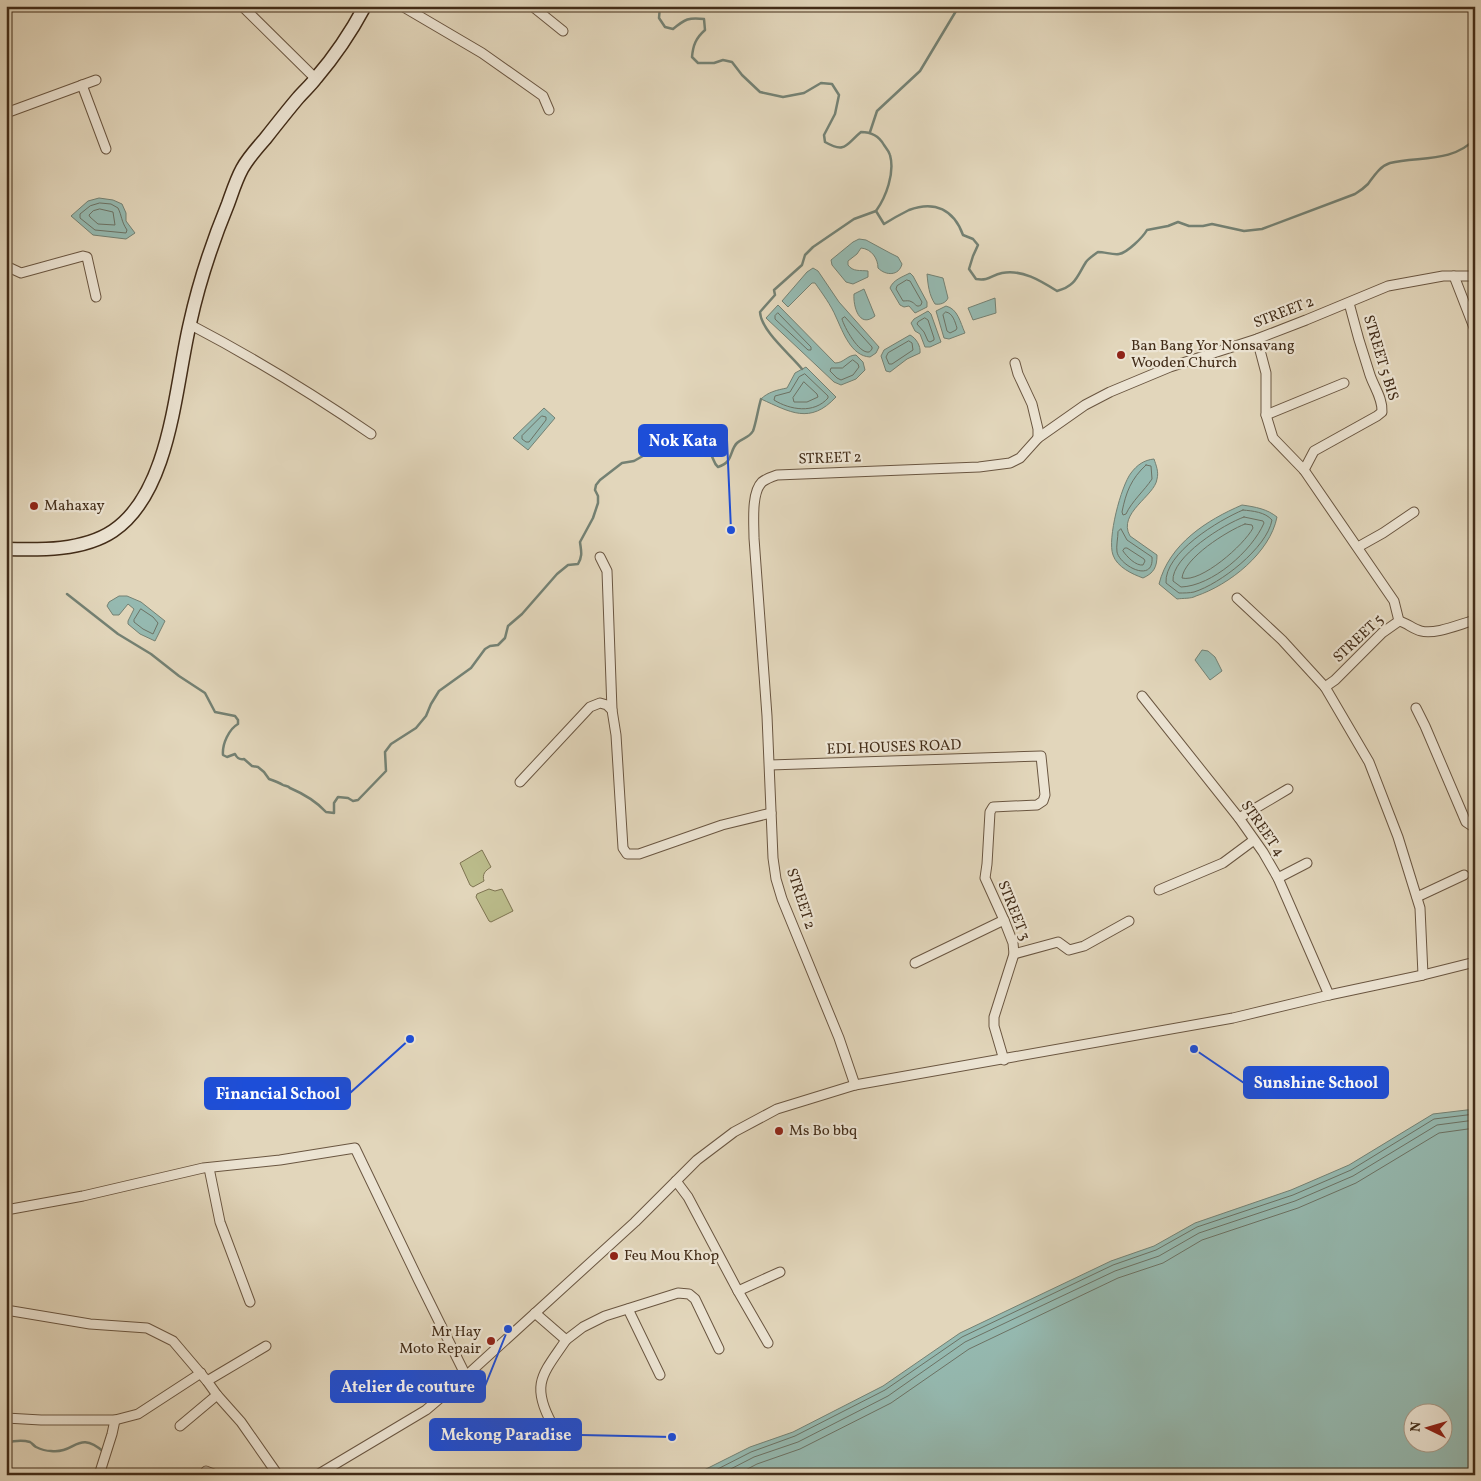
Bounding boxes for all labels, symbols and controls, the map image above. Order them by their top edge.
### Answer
street label: STREET 2 [1251,292,1317,334]
street label: STREET 5 BIS [1357,313,1403,403]
place label: Ban Bang Yor Nonsavang Wooden Church [1131,336,1295,374]
marker: Ban Bang Yor Nonsavang Wooden Church [1115,349,1127,361]
callout: Nok Kata [639,425,727,456]
text: Nok Kata [649,431,717,453]
street label: STREET 2 [798,447,862,471]
place label: Mahaxay [44,496,105,517]
marker: Mahaxay [28,500,40,512]
street label: STREET 5 [1329,610,1389,668]
street label: EDL HOUSES ROAD [826,735,962,761]
street label: STREET 4 [1235,797,1289,861]
street label: STREET 2 [780,866,820,932]
street label: STREET 3 [991,878,1035,944]
callout: Sunshine School [1244,1067,1388,1098]
text: Sunshine School [1254,1073,1379,1095]
callout: Financial School [205,1078,350,1109]
text: Financial School [216,1084,341,1106]
place label: Ms Bo bbq [789,1121,858,1142]
marker: Ms Bo bbq [773,1125,785,1137]
place label: Feu Mou Khop [624,1246,719,1267]
marker: Feu Mou Khop [608,1250,620,1262]
place label: Mr Hay Moto Repair [399,1322,481,1360]
marker: Mr Hay Moto Repair [485,1335,497,1347]
callout: Atelier de couture [331,1371,485,1402]
text: Atelier de couture [341,1377,475,1399]
north arrow [1404,1404,1454,1454]
callout: Mekong Paradise [430,1419,581,1450]
text: N [1407,1421,1426,1433]
text: Mekong Paradise [441,1425,571,1447]

